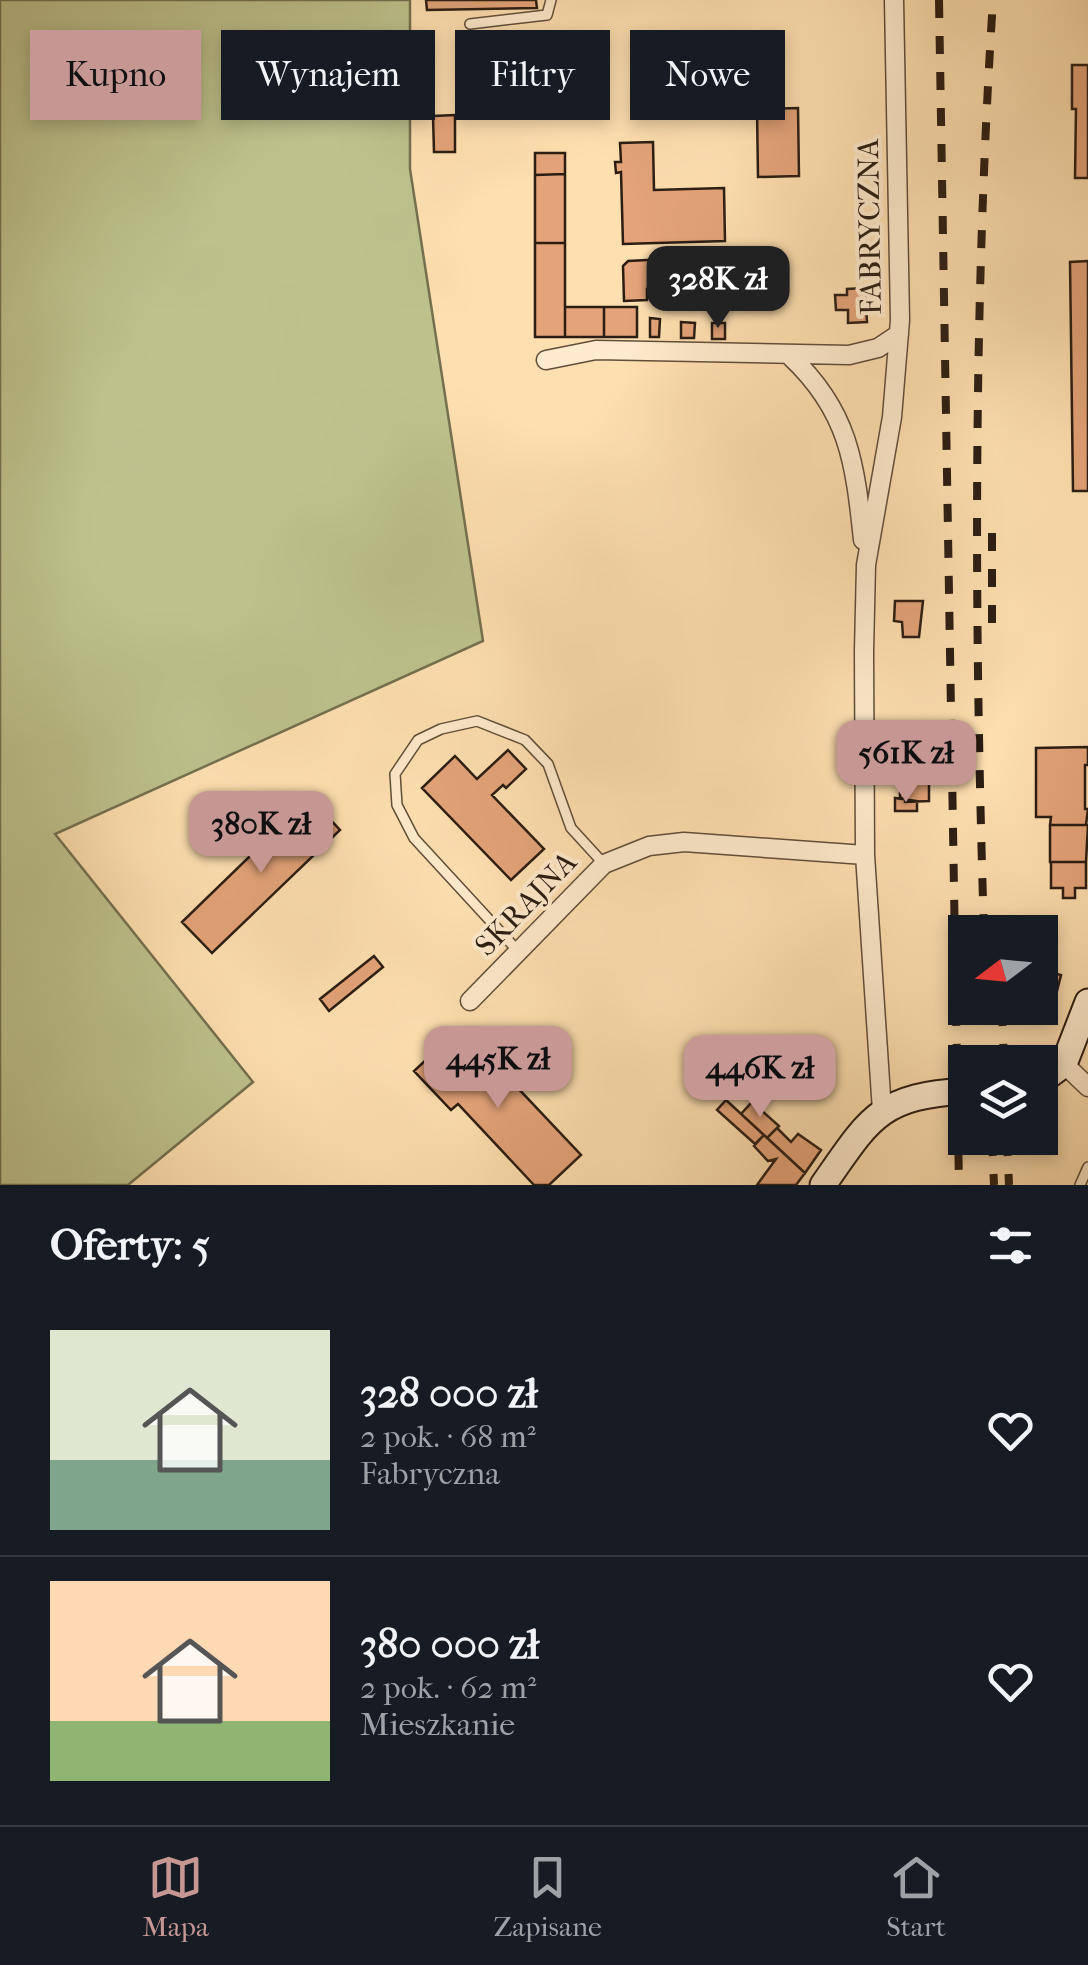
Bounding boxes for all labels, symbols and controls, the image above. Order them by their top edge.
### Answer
chip: Kupno [30,30,201,120]
chip: Wynajem [221,30,435,120]
chip: Filtry [455,30,610,120]
chip: Nowe [630,30,785,120]
street label: FABRYCZNA [851,138,889,315]
pin: 328K zł [626,246,810,331]
text: 328K zł [669,260,767,297]
pin: 561K zł [814,720,998,805]
text: 561K zł [858,734,954,771]
pin: 380K zł [169,791,353,876]
text: 380K zł [211,805,311,842]
street label: SKRAJNA [468,844,584,963]
north arrow [948,915,1058,1025]
map controls [948,915,1058,1155]
pin: 445K zł [406,1026,590,1111]
pin: 446K zł [668,1035,852,1120]
text: 445K zł [446,1040,550,1077]
button: layers [948,1045,1058,1155]
text: 446K zł [706,1049,814,1086]
icon: filters [983,1218,1038,1273]
text: Oferty: 5 [50,1221,210,1270]
text: 328 000 zł [360,1369,538,1418]
icon: home [130,1370,250,1490]
icon: heart [983,1403,1038,1458]
text: 2 pok. · 68 m² [360,1418,536,1455]
text: Fabryczna [360,1455,500,1492]
text: 380 000 zł [360,1620,539,1669]
icon: home [130,1621,250,1741]
icon: heart [983,1654,1038,1709]
text: 2 pok. · 62 m² [360,1669,536,1706]
text: Mieszkanie [360,1706,515,1743]
tab: Mapa [142,1850,209,1943]
tab: Zapisane [493,1850,602,1943]
tab: Start [886,1850,946,1943]

